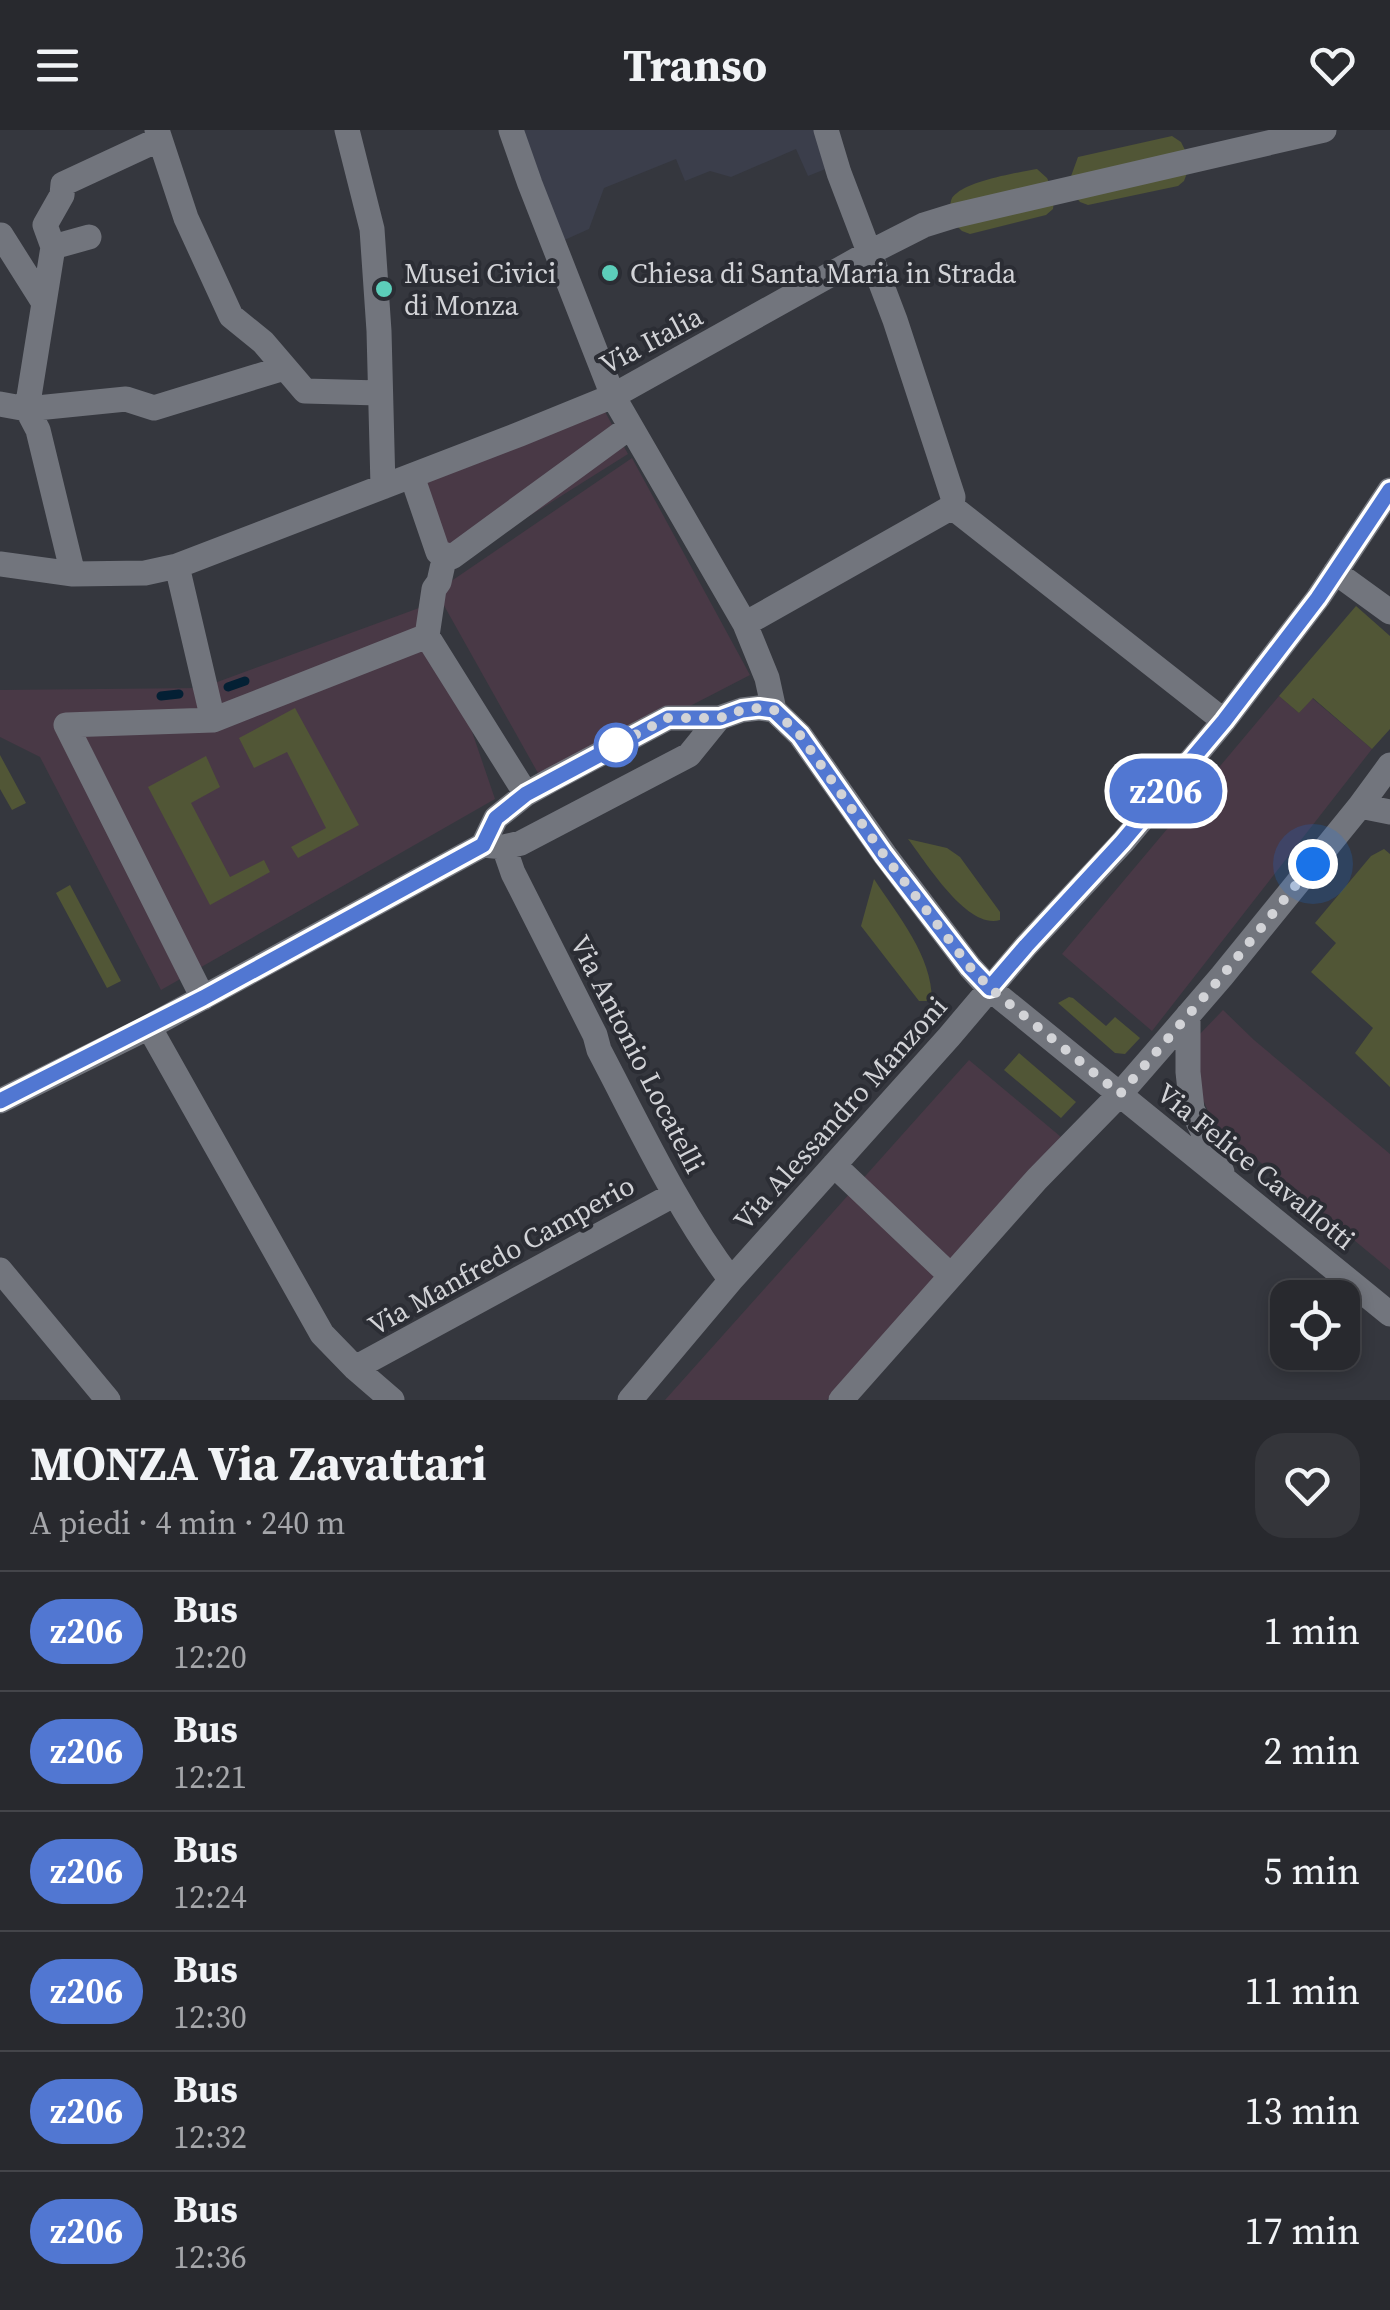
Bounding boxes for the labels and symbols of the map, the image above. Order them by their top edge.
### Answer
place label: Musei Civici di Monza [404,254,556,324]
place label: Chiesa di Santa Maria in Strada [630,254,1017,292]
marker: Chiesa di Santa Maria in Strada [599,262,621,284]
marker: Musei Civici di Monza [373,278,395,300]
street label: Via Italia [593,297,710,383]
unlabelled marker [595,724,637,766]
line badge: z206 [1096,758,1236,824]
your location [1288,839,1338,889]
street label: Via Antonio Locatelli [562,928,714,1180]
street label: Via Alessandro Manzoni [725,988,955,1238]
street label: Via Felice Cavallotti [1149,1074,1363,1258]
street label: Via Manfredo Camperio [361,1166,641,1344]

